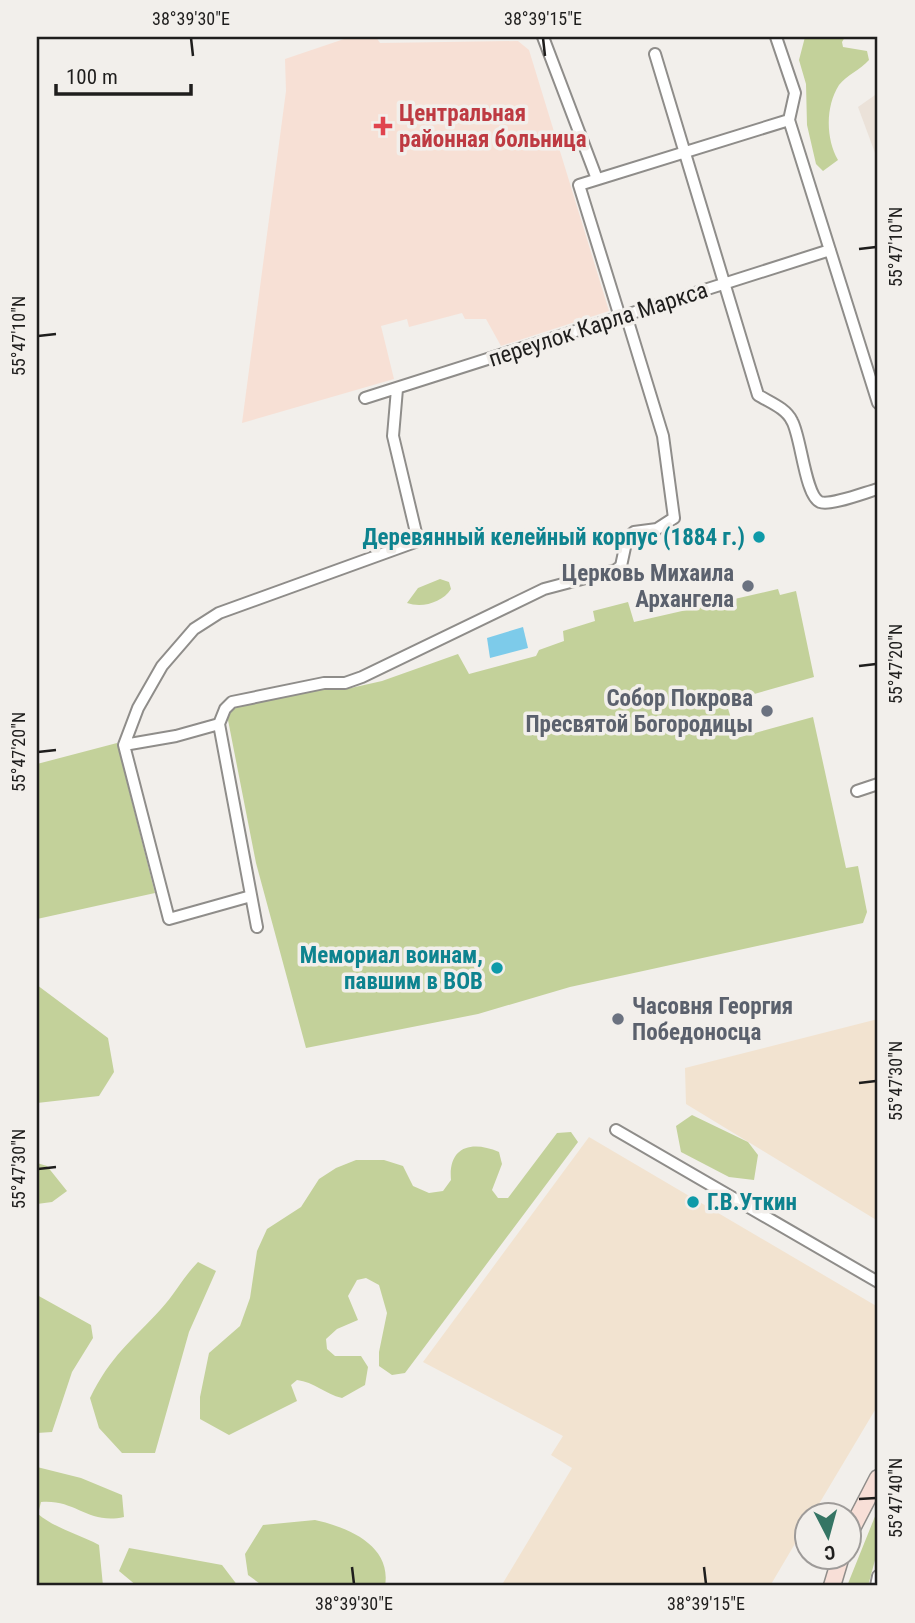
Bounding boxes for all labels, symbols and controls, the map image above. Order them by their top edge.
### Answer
text: 38°39'30"E [152,8,230,29]
text: 38°39'15"E [504,8,582,29]
scale bar [56,52,191,96]
text: 100 m [66,65,118,89]
place label: Центральная районная больница [399,100,587,153]
marker: Центральная районная больница [373,116,393,136]
text: 55°47'10"N [885,207,906,287]
street label: переулок Карла Маркса [485,276,711,373]
text: 55°47'10"N [8,296,29,376]
place label: Деревянный келейный корпус (1884 г.) [362,524,745,551]
marker: Деревянный келейный корпус (1884 г.) [751,529,767,545]
place label: Церковь Михаила Архангела [562,560,734,613]
marker: Церковь Михаила Архангела [740,578,756,594]
text: 55°47'20"N [885,624,906,704]
place label: Собор Покрова Пресвятой Богородицы [525,685,753,738]
marker: Собор Покрова Пресвятой Богородицы [759,703,775,719]
text: 55°47'20"N [8,712,29,792]
place label: Мемориал воинам, павшим в ВОВ [300,942,483,995]
marker: Мемориал воинам, павшим в ВОВ [489,960,505,976]
place label: Часовня Георгия Победоносца [632,993,793,1046]
marker: Часовня Георгия Победоносца [610,1011,626,1027]
text: 55°47'30"N [885,1041,906,1121]
text: 55°47'30"N [8,1129,29,1209]
place label: Г.В.Уткин [707,1189,797,1216]
marker: Г.В.Уткин [685,1194,701,1210]
text: 55°47'40"N [885,1458,906,1538]
north arrow [792,1500,862,1570]
text: С [823,1540,836,1564]
text: 38°39'30"E [315,1593,393,1614]
text: 38°39'15"E [667,1593,745,1614]

